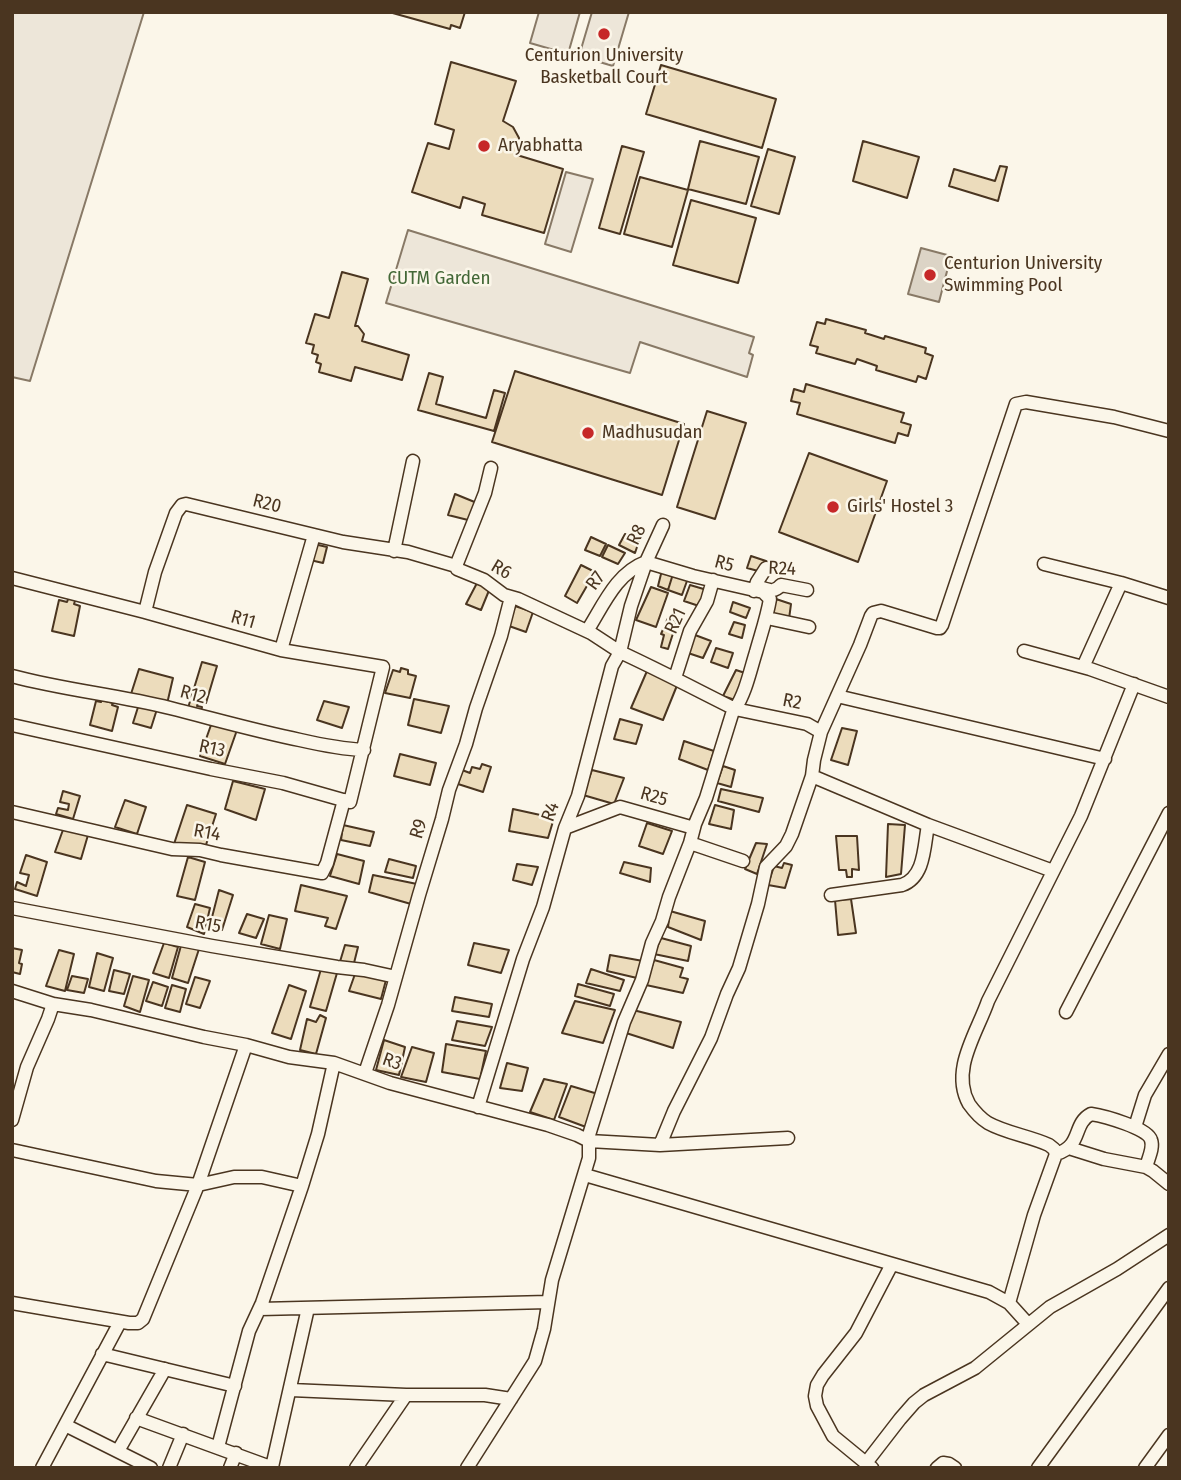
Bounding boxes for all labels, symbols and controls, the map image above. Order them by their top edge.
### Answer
marker: Centurion University Basketball Court [596,26,612,42]
place label: Centurion University Basketball Court [525,45,683,89]
place label: Aryabhatta [498,135,583,157]
marker: Aryabhatta [476,138,492,154]
place label: Centurion University Swimming Pool [944,253,1102,297]
marker: Centurion University Swimming Pool [922,267,938,283]
park label: CUTM Garden [388,268,490,290]
place label: Madhusudan [602,422,703,444]
marker: Madhusudan [580,425,596,441]
street label: R20 [250,489,284,519]
place label: Girls' Hostel 3 [847,496,953,518]
marker: Girls' Hostel 3 [825,499,841,515]
street label: R8 [622,521,652,549]
street label: R5 [712,551,736,577]
street label: R6 [487,555,515,585]
street label: R24 [768,557,796,581]
street label: R7 [582,567,610,595]
street label: R21 [660,605,692,637]
street label: R11 [228,606,258,634]
street label: R12 [177,681,209,709]
street label: R2 [781,689,803,715]
street label: R13 [197,735,227,763]
street label: R25 [638,782,670,812]
street label: R4 [537,799,565,825]
street label: R9 [405,816,433,842]
street label: R14 [192,819,222,847]
street label: R15 [193,911,223,939]
street label: R3 [379,1048,405,1076]

